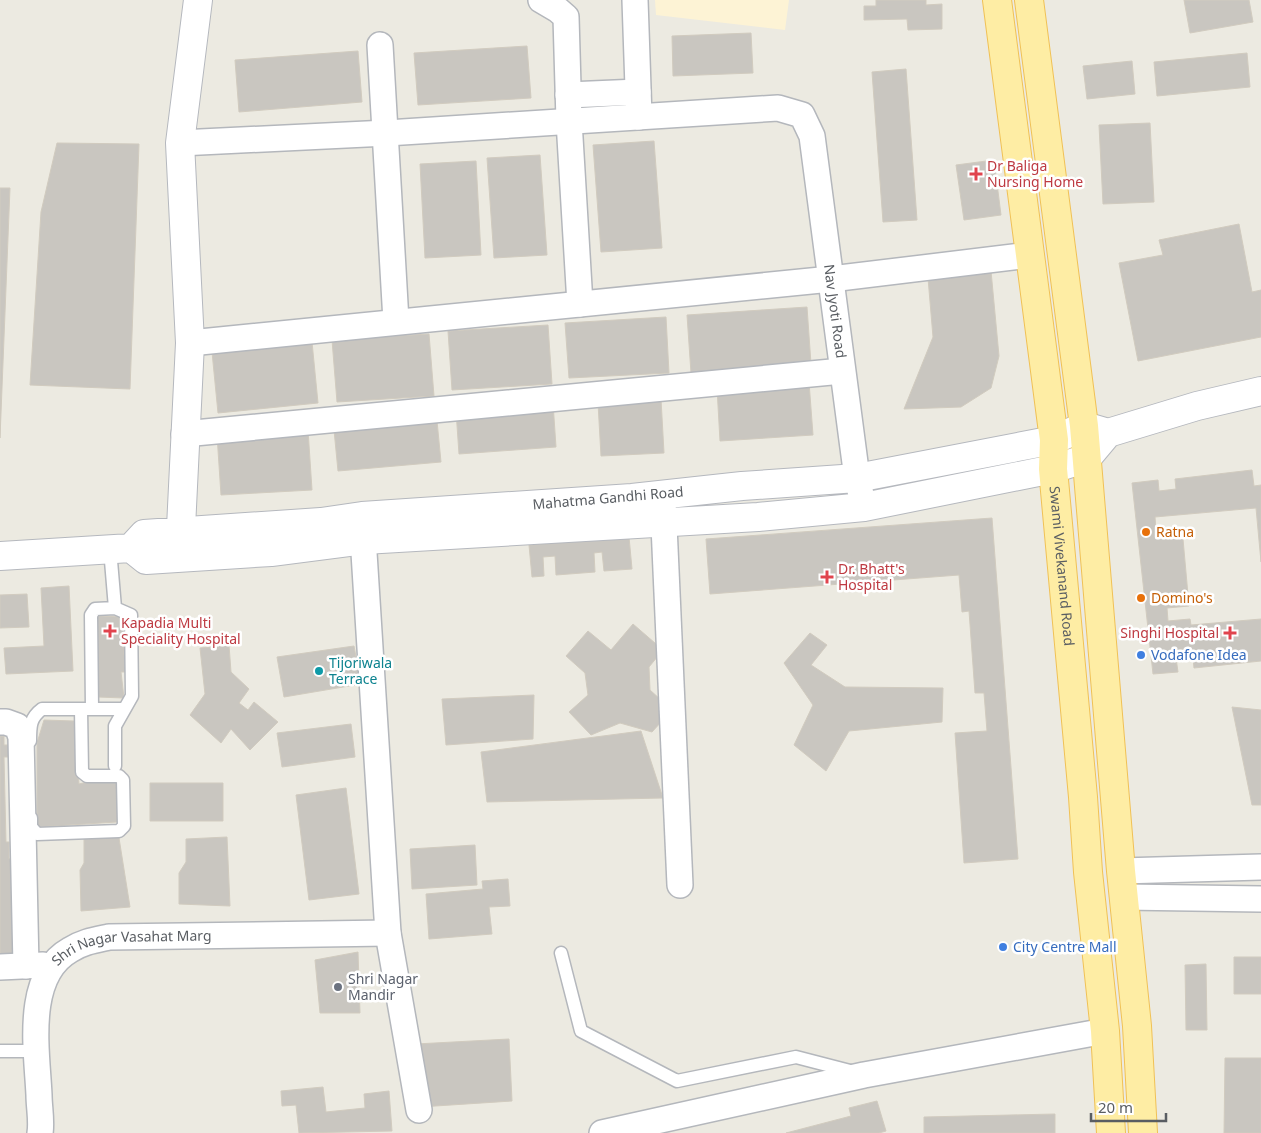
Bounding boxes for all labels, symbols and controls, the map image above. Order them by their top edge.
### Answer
place label: Dr Baliga Nursing Home [987,156,1083,191]
marker: Dr Baliga Nursing Home [969,167,983,181]
street label: Nav Jyoti Road [820,263,851,359]
street label: Mahatma Gandhi Road [532,481,684,514]
street label: Swami Vivekanand Road [1046,485,1079,647]
place label: Ratna [1156,522,1194,541]
marker: Ratna [1140,526,1152,538]
place label: Dr. Bhatt's Hospital [838,559,905,594]
marker: Dr. Bhatt's Hospital [820,570,834,584]
place label: Domino's [1151,588,1213,607]
marker: Domino's [1135,592,1147,604]
place label: Kapadia Multi Speciality Hospital [121,613,241,648]
place label: Singhi Hospital [1120,623,1219,642]
marker: Kapadia Multi Speciality Hospital [103,624,117,638]
marker: Singhi Hospital [1223,626,1237,640]
place label: Vodafone Idea [1151,645,1247,664]
marker: Vodafone Idea [1135,649,1147,661]
place label: Tijoriwala Terrace [329,653,392,688]
marker: Tijoriwala Terrace [313,665,325,677]
street label: Shri Nagar Vasahat Marg [47,926,212,969]
place label: City Centre Mall [1013,937,1117,956]
marker: City Centre Mall [997,941,1009,953]
place label: Shri Nagar Mandir [348,969,418,1004]
marker: Shri Nagar Mandir [332,981,344,993]
scale bar [1091,1090,1166,1122]
text: 20 m [1098,1097,1133,1117]

